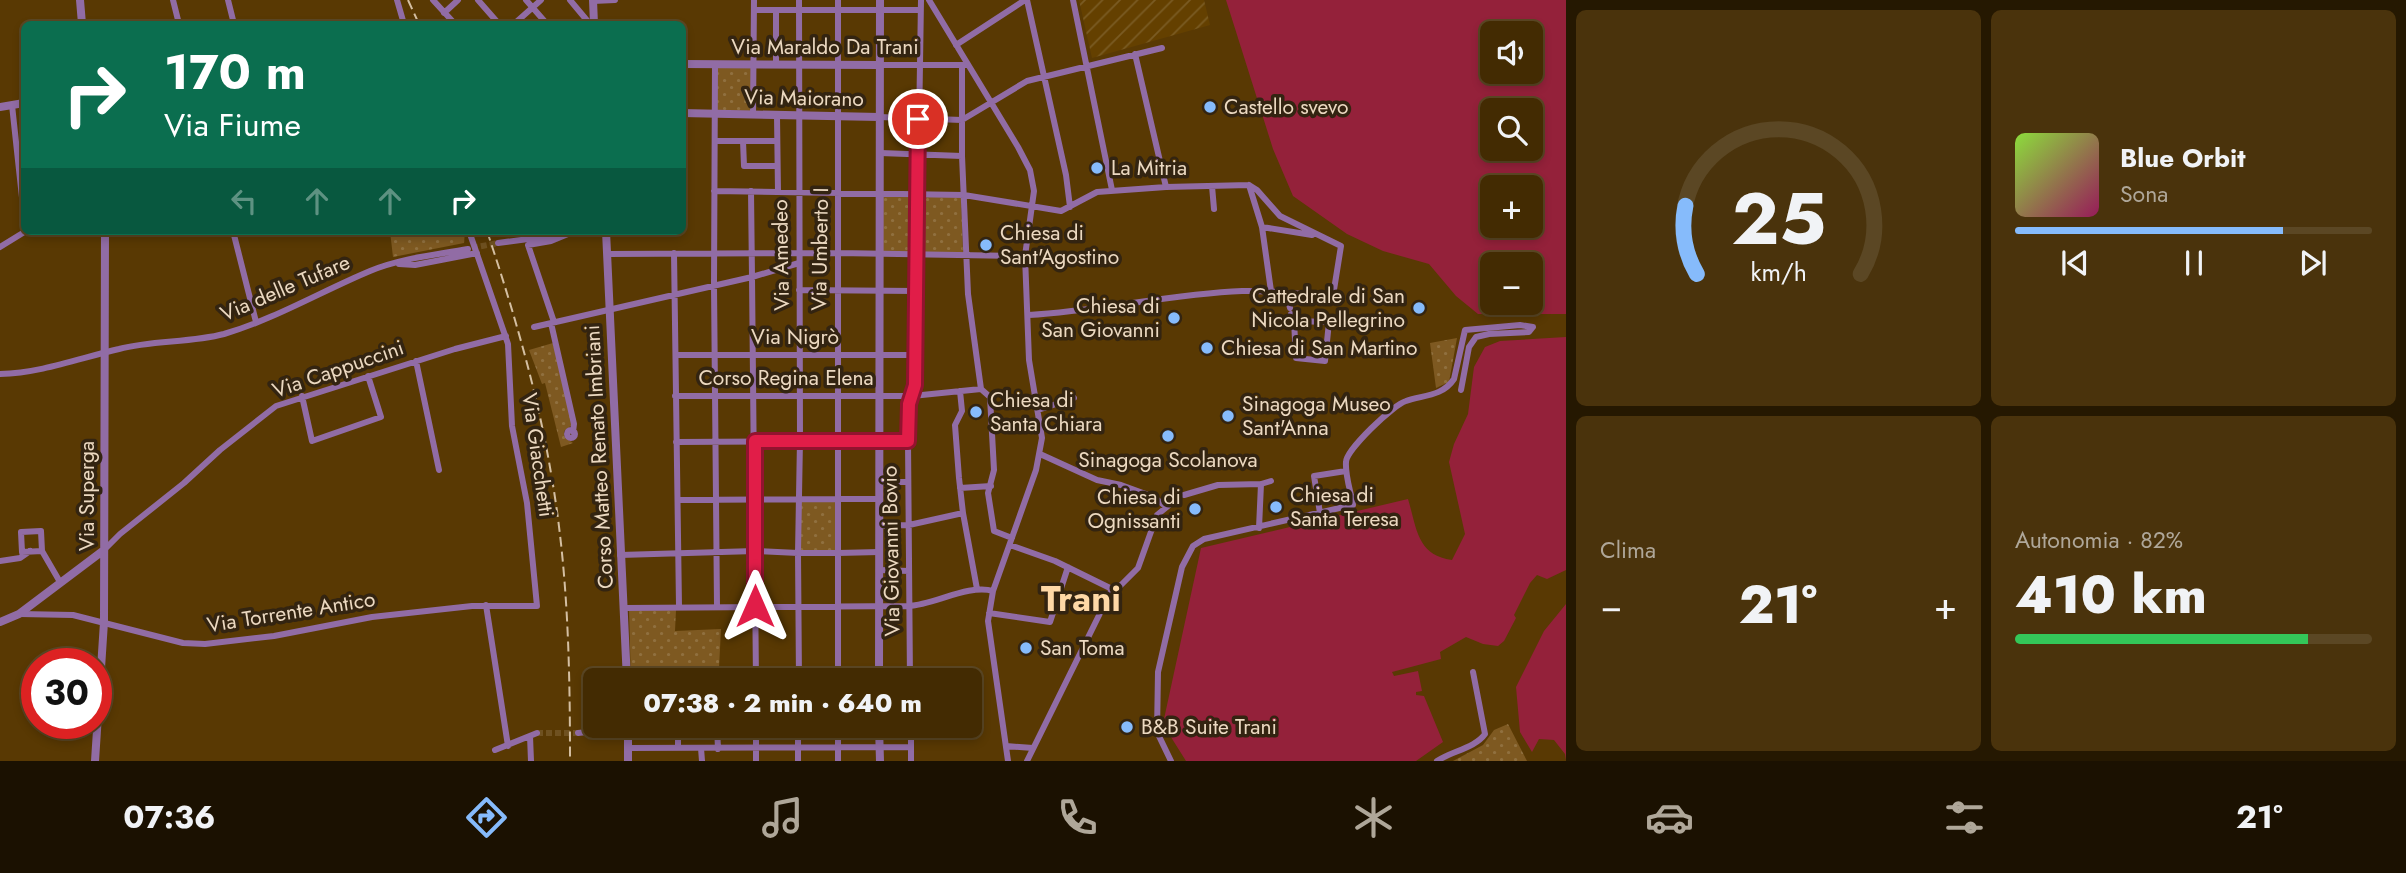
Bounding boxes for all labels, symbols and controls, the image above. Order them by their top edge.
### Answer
map controls [1480,21,1543,315]
button: sound [1480,21,1543,84]
street label: Via Maraldo Da Trani [731,32,919,62]
text: 170 m [164,37,306,107]
icon: right [49,49,140,140]
street label: Via Maiorano [744,82,864,114]
pin [888,89,948,149]
place label: Castello svevo [1224,92,1348,122]
button: search [1480,98,1543,161]
marker: Castello svevo [1202,99,1218,115]
icon: arrive [899,100,937,138]
text: Via Fiume [164,102,301,148]
text: Blue Orbit [2120,139,2245,177]
place label: La Mitria [1111,153,1187,183]
marker: La Mitria [1089,160,1105,176]
text: 25 [1731,166,1826,271]
button: + [1480,175,1543,238]
text: Sona [2120,177,2168,211]
icon: left [225,182,263,220]
icon: ahead [298,182,336,220]
icon: ahead [371,182,409,220]
icon: right [444,182,482,220]
street label: Via Umberto I [804,187,836,311]
street label: Via Amedeo [765,199,797,311]
place label: Chiesa di Sant'Agostino [1000,218,1119,272]
marker: Chiesa di Sant'Agostino [978,237,994,253]
icon: previous [2056,244,2094,282]
icon: pause [2175,244,2213,282]
icon: next [2294,244,2332,282]
street label: Via delle Tufare [216,247,355,329]
button: − [1480,252,1543,315]
text: km/h [1750,254,1807,290]
place label: Cattedrale di San Nicola Pellegrino [1251,281,1405,335]
place label: Chiesa di San Giovanni [1041,291,1160,345]
marker: Cattedrale di San Nicola Pellegrino [1411,300,1427,316]
marker: Chiesa di San Giovanni [1166,310,1182,326]
street label: Via Nigrò [751,322,839,352]
street label: Corso Matteo Renato Imbriani [577,324,621,590]
street label: Via Cappuccini [268,332,408,406]
place label: Chiesa di San Martino [1221,333,1418,363]
marker: Chiesa di San Martino [1199,340,1215,356]
street label: Corso Regina Elena [698,363,874,393]
place label: Chiesa di Santa Chiara [990,385,1102,439]
place label: Sinagoga Museo Sant'Anna [1242,389,1391,443]
street label: Via Giacchetti [514,391,562,519]
marker: Chiesa di Santa Chiara [968,404,984,420]
marker: Sinagoga Museo Sant'Anna [1220,408,1236,424]
marker: Sinagoga Scolanova [1160,428,1176,444]
street label: Via Superga [72,441,102,551]
place label: Sinagoga Scolanova [1078,445,1258,475]
street label: Via Giovanni Bovio [875,465,907,637]
place label: Chiesa di Santa Teresa [1290,480,1399,534]
place label: Chiesa di Ognissanti [1087,482,1181,536]
marker: Chiesa di Santa Teresa [1268,499,1284,515]
marker: Chiesa di Ognissanti [1187,501,1203,517]
text: Autonomia · 82% [2015,523,2183,557]
text: Clima [1600,533,1656,567]
text: 410 km [2015,557,2207,633]
text: 21° [1739,567,1817,643]
position arrow [718,569,792,643]
district label: Trani [1041,574,1121,624]
text: − [1600,578,1622,633]
text: + [1934,578,1957,633]
street label: Via Torrente Antico [205,584,377,640]
place label: San Toma [1040,633,1125,663]
marker: San Toma [1018,640,1034,656]
speed limit sign: 30 [21,648,112,739]
text: 07:38 · 2 min · 640 m [643,684,922,722]
place label: B&B Suite Trani [1141,712,1277,742]
marker: B&B Suite Trani [1119,719,1135,735]
icon: directions [462,793,511,842]
icon: music [758,793,807,842]
icon: phone [1053,793,1102,842]
icon: climate [1349,793,1398,842]
icon: car [1645,793,1694,842]
icon: filters [1940,793,1989,842]
text: 07:36 [123,794,215,840]
text: 21° [2236,794,2283,840]

